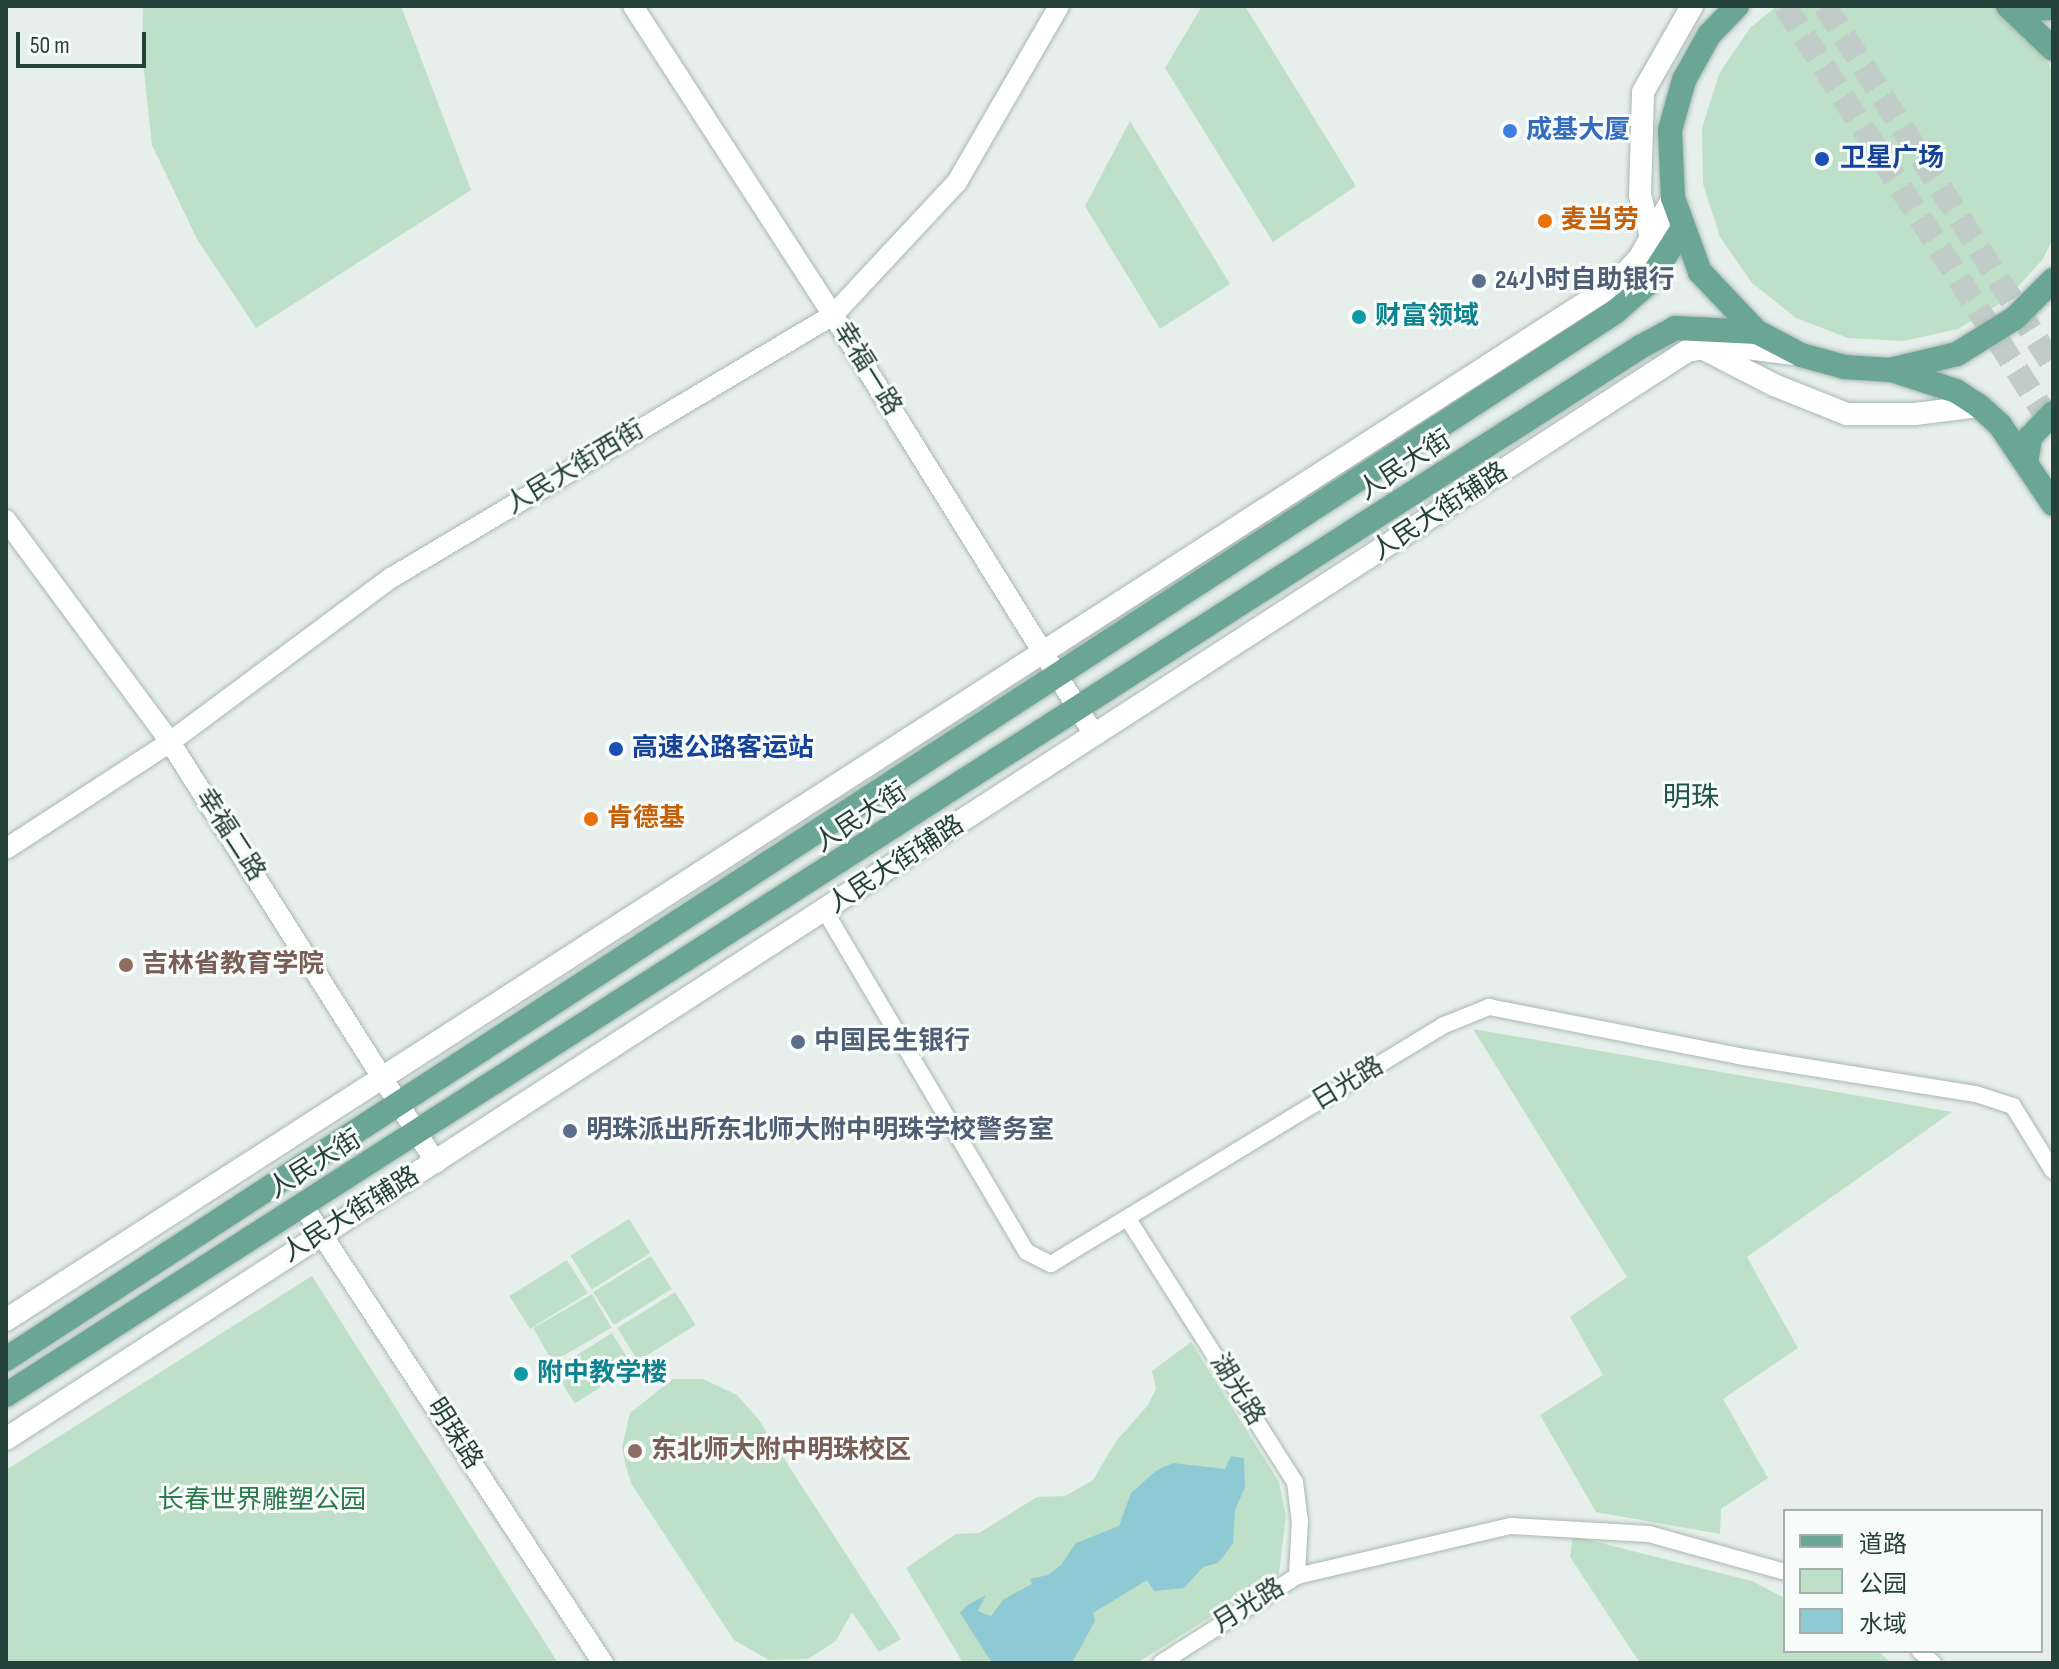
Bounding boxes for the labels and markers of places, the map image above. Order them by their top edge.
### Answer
place label: 成基大厦 [1526,115,1630,147]
marker: 成基大厦 [1501,122,1519,140]
place label: 卫星广场 [1840,143,1944,175]
marker: 卫星广场 [1811,148,1833,170]
place label: 麦当劳 [1561,205,1639,237]
marker: 麦当劳 [1536,212,1554,230]
place label: 24小时自助银行 [1495,265,1674,297]
marker: 24小时自助银行 [1470,272,1488,290]
place label: 财富领域 [1375,301,1479,333]
marker: 财富领域 [1350,308,1368,326]
place label: 高速公路客运站 [632,733,814,765]
marker: 高速公路客运站 [607,740,625,758]
place label: 肯德基 [607,803,685,835]
marker: 肯德基 [582,810,600,828]
place label: 吉林省教育学院 [142,949,324,981]
marker: 吉林省教育学院 [117,956,135,974]
place label: 中国民生银行 [814,1026,970,1058]
marker: 中国民生银行 [789,1033,807,1051]
place label: 明珠派出所东北师大附中明珠学校警务室 [586,1115,1054,1147]
marker: 明珠派出所东北师大附中明珠学校警务室 [561,1122,579,1140]
place label: 附中教学楼 [537,1358,667,1390]
marker: 附中教学楼 [512,1365,530,1383]
place label: 东北师大附中明珠校区 [651,1435,911,1467]
marker: 东北师大附中明珠校区 [626,1442,644,1460]

